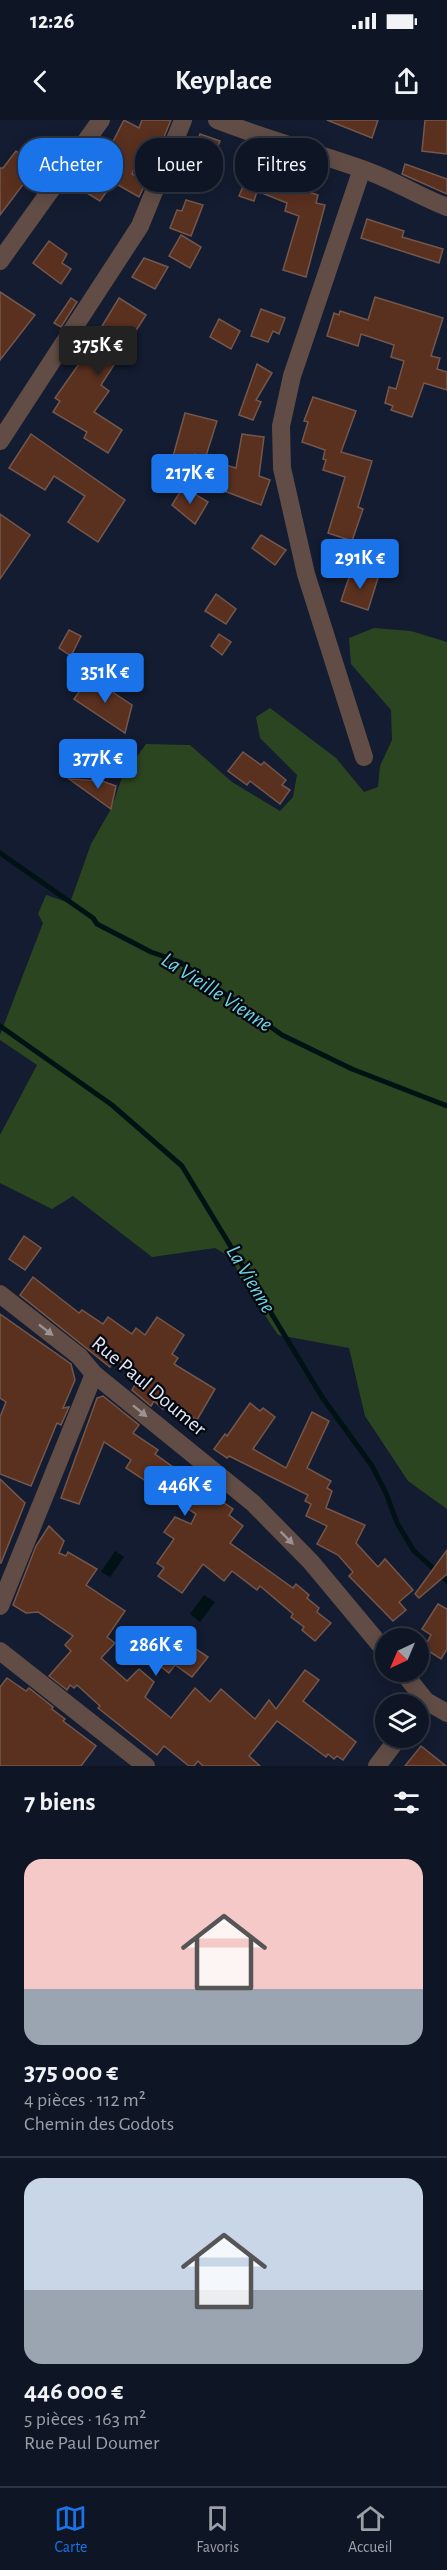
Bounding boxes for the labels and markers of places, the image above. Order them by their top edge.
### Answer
pin: 375K € [49,326,147,377]
pin: 217K € [141,454,239,505]
pin: 291K € [311,539,409,590]
pin: 351K € [56,653,154,704]
pin: 377K € [49,739,147,790]
pin: 446K € [136,1466,234,1517]
pin: 286K € [107,1626,205,1677]

